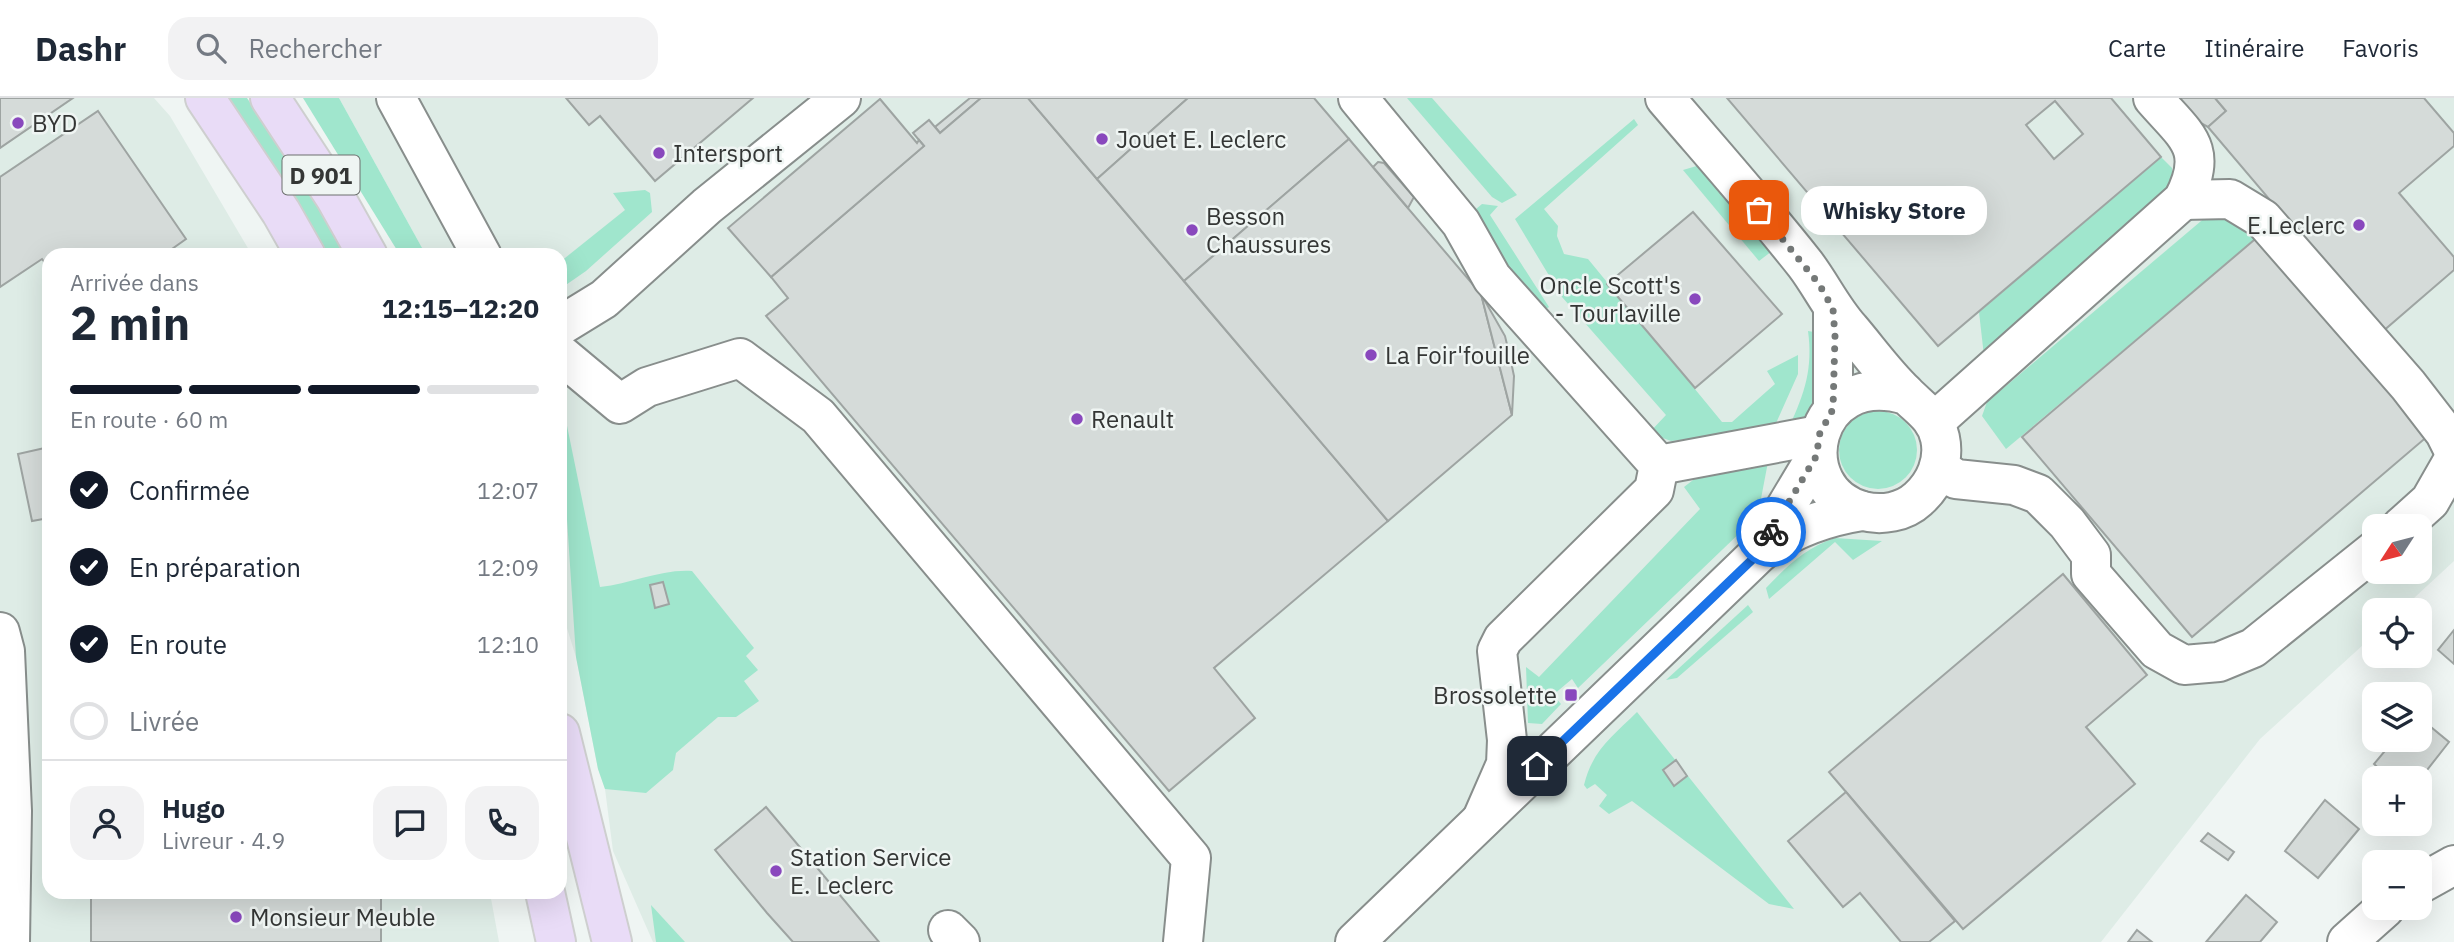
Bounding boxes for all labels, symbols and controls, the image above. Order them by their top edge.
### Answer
search box [168,17,658,80]
text: Dashr [35,27,126,70]
icon: search [192,29,230,67]
text: Rechercher [248,31,382,65]
text: Carte [2108,32,2166,64]
text: Itinéraire [2204,32,2304,64]
text: Favoris [2342,32,2419,64]
place label: BYD [32,107,77,139]
marker: BYD [10,115,26,131]
place label: Jouet E. Leclerc [1116,123,1286,155]
marker: Jouet E. Leclerc [1094,131,1110,147]
place label: Intersport [673,137,783,169]
marker: Intersport [651,145,667,161]
road number: D 901 [282,156,360,194]
pin [1729,180,1789,240]
callout: Whisky Store [1801,186,1986,234]
icon: bag [1740,191,1778,229]
text: Whisky Store [1822,195,1966,225]
place label: Besson Chaussures [1206,200,1331,260]
place label: E.Leclerc [2247,209,2345,241]
marker: E.Leclerc [2351,217,2367,233]
marker: Besson Chaussures [1184,222,1200,238]
text: Arrivée dans [70,267,199,297]
place label: Oncle Scott's - Tourlaville [1539,269,1681,329]
text: 12:15–12:20 [382,291,539,325]
marker: Oncle Scott's - Tourlaville [1687,291,1703,307]
text: 2 min [70,293,190,353]
place label: La Foir'fouille [1385,339,1530,371]
marker: La Foir'fouille [1363,347,1379,363]
place label: Renault [1091,403,1174,435]
text: En route · 60 m [70,404,228,434]
marker: Renault [1069,411,1085,427]
icon: check [70,471,108,509]
text: Confirmée [129,473,250,507]
text: 12:07 [477,475,539,505]
courier [1736,497,1806,567]
icon: bike [1752,513,1790,551]
north arrow [2362,514,2432,584]
map controls [2362,514,2432,920]
icon: check [70,548,108,586]
text: En préparation [129,550,301,584]
text: 12:09 [477,552,539,582]
button: locate [2362,598,2432,668]
icon: check [70,625,108,663]
text: En route [129,627,227,661]
text: 12:10 [477,629,539,659]
place label: Brossolette [1433,679,1557,711]
button: layers [2362,682,2432,752]
marker: Brossolette [1563,687,1579,703]
text: Livrée [129,704,199,738]
pin [1507,736,1567,796]
icon: home [1518,747,1556,785]
button: + [2362,766,2432,836]
button: person [70,786,144,860]
button: chat [373,786,447,860]
button: phone [465,786,539,860]
text: Hugo [162,791,225,825]
text: Livreur · 4.9 [162,825,285,855]
place label: Station Service E. Leclerc [790,841,951,901]
button: − [2362,850,2432,920]
marker: Station Service E. Leclerc [768,863,784,879]
place label: Monsieur Meuble [250,901,435,933]
marker: Monsieur Meuble [228,909,244,925]

